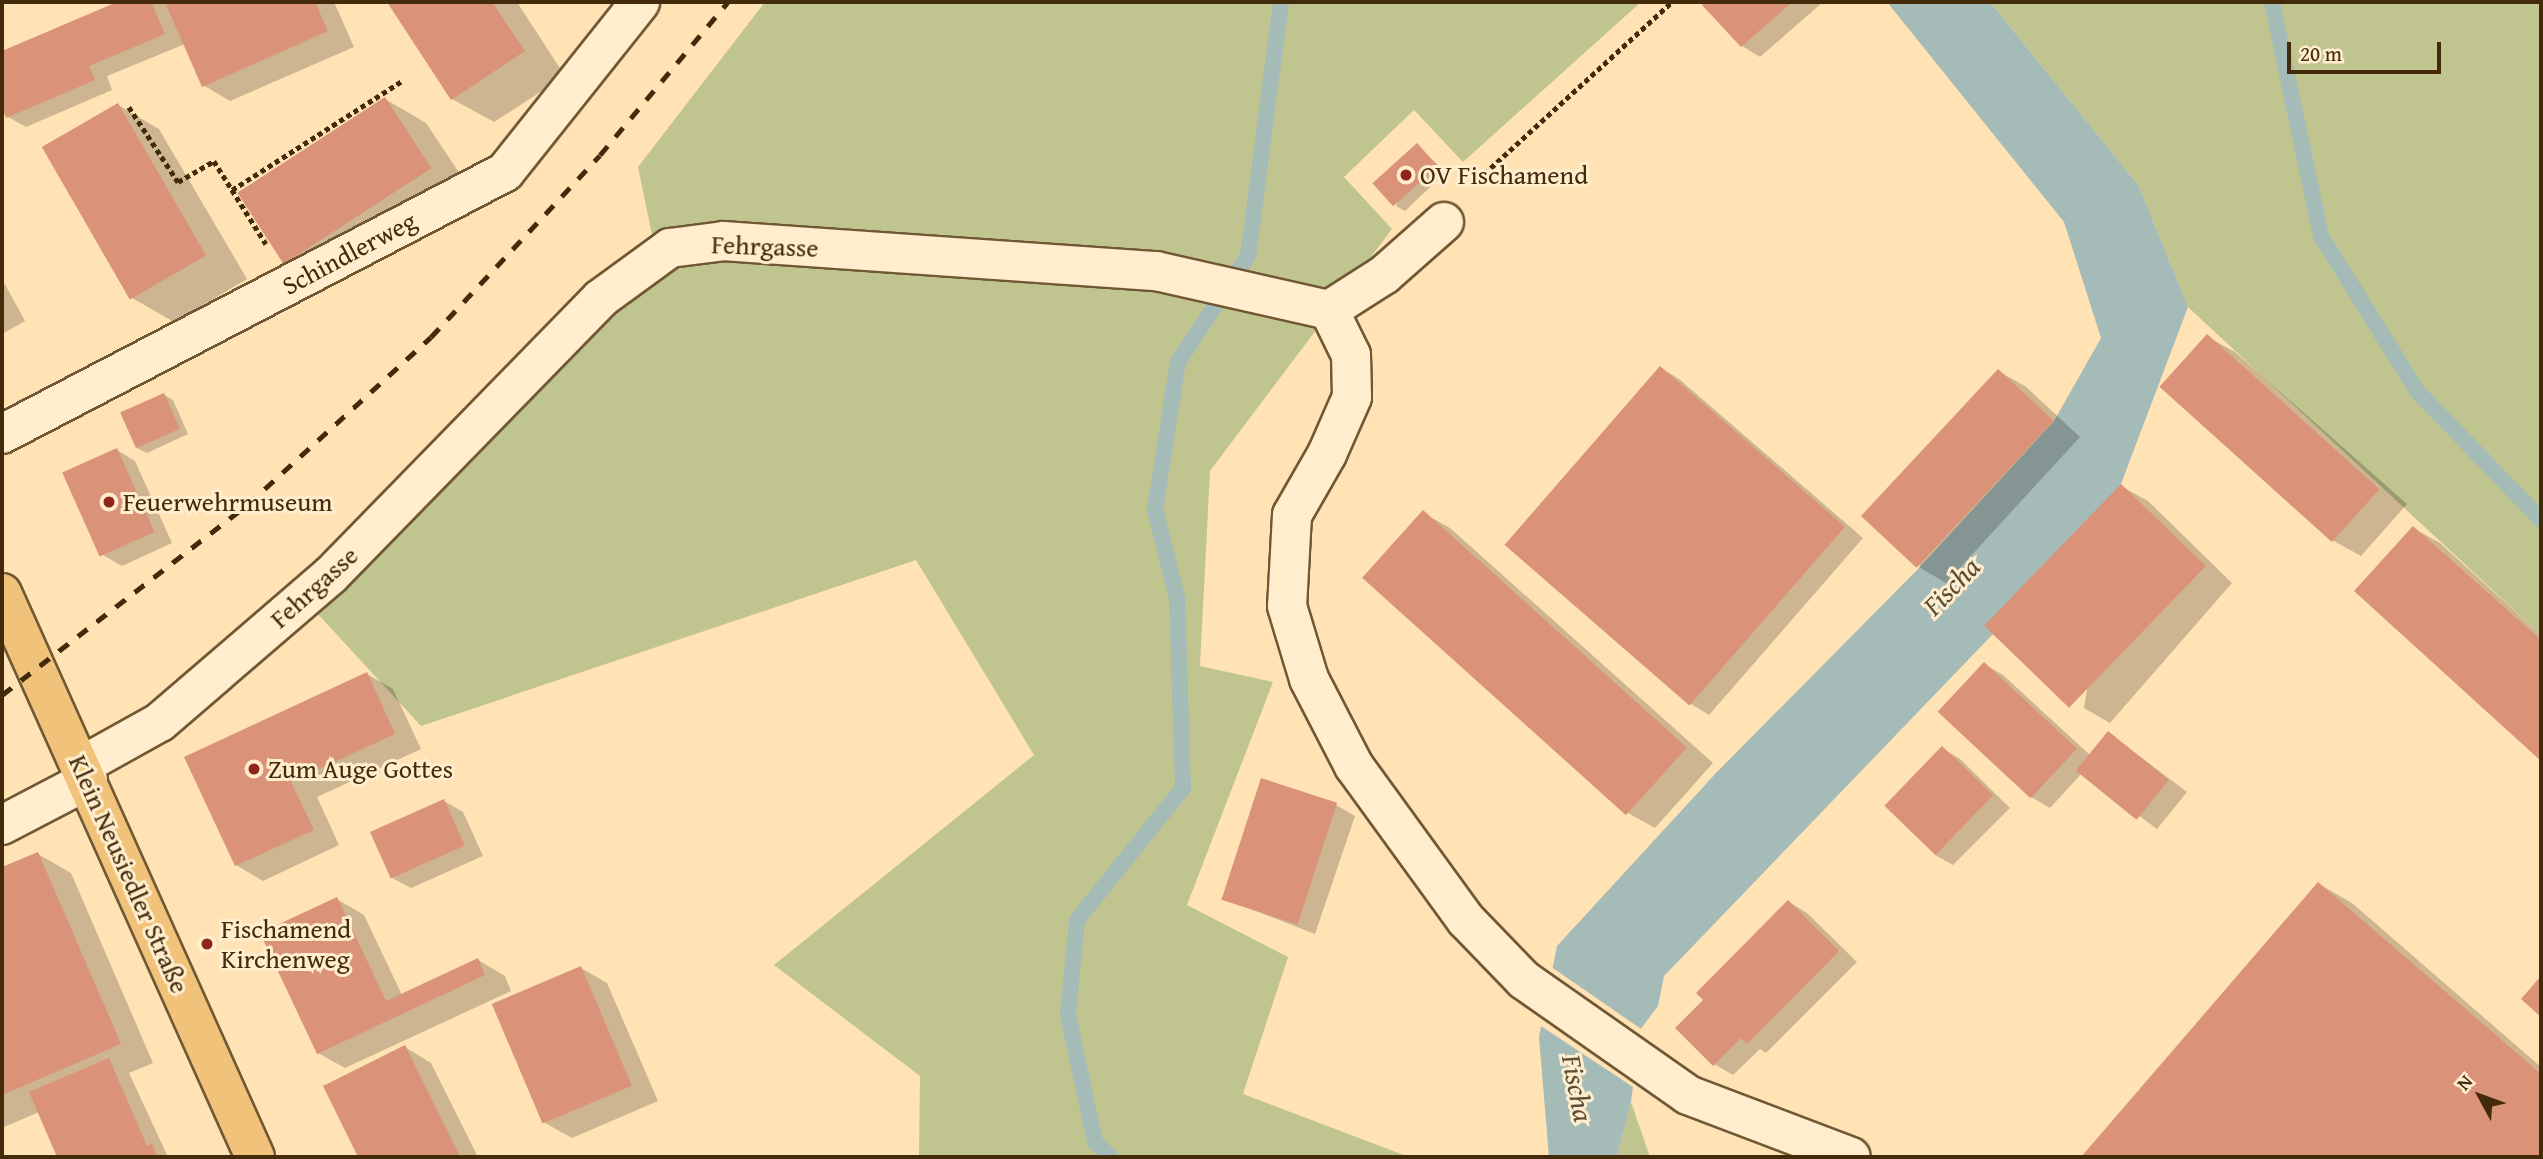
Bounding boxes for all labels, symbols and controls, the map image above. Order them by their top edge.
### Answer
scale bar [2291,28,2445,72]
text: 20 m [2300,38,2342,69]
place label: OV Fischamend [1420,159,1588,191]
marker: OV Fischamend [1398,167,1414,183]
street label: Schindlerweg [277,205,421,301]
street label: Fehrgasse [711,229,819,263]
place label: Feuerwehrmuseum [123,486,332,518]
marker: Feuerwehrmuseum [101,494,117,510]
street label: Fehrgasse [264,540,364,634]
water label: Fischa [1915,550,1987,622]
street label: Klein Neusiedler Straße [62,750,196,998]
place label: Zum Auge Gottes [268,753,453,785]
marker: Zum Auge Gottes [246,761,262,777]
place label: Fischamend Kirchenweg [221,913,351,974]
marker: Fischamend Kirchenweg [199,936,215,952]
water label: Fischa [1555,1052,1601,1124]
north arrow [2445,1061,2515,1131]
text: N [2449,1068,2479,1096]

